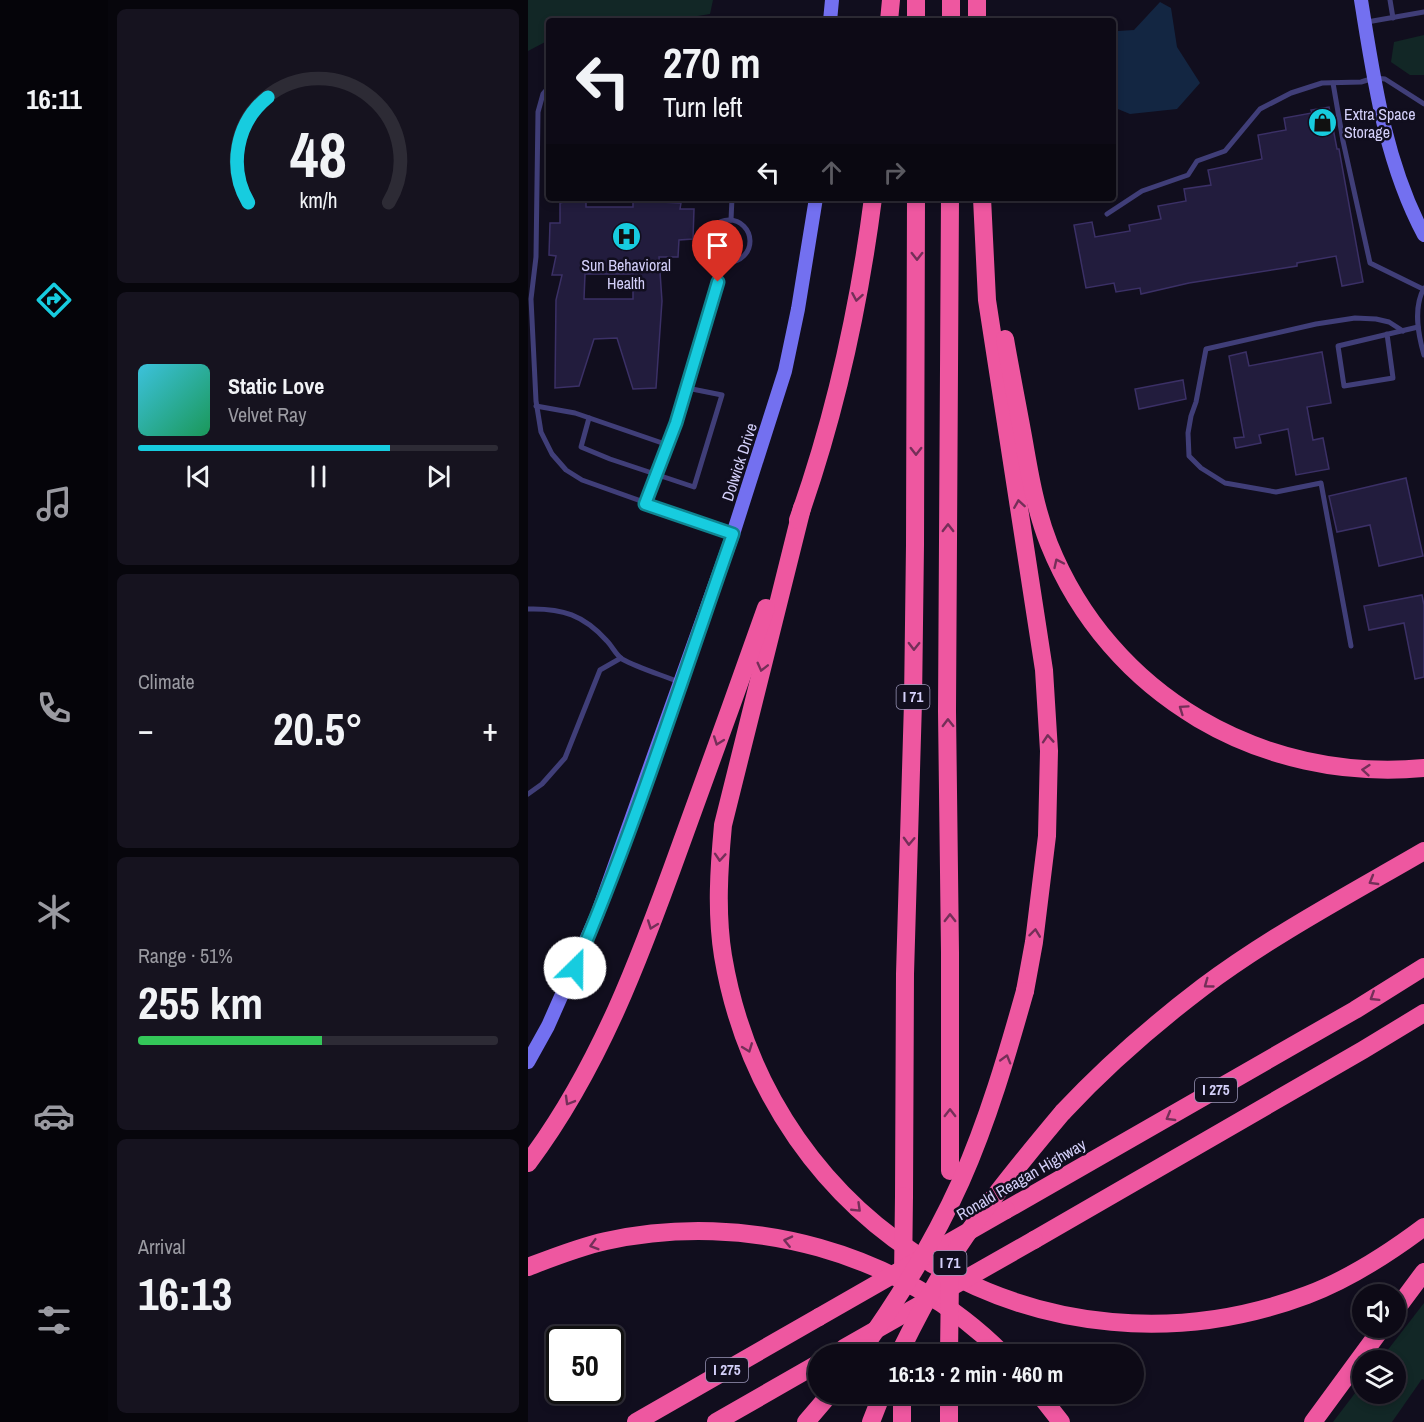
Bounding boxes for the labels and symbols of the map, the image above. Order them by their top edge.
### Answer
place label: Extra Space Storage [1344,103,1415,143]
shop icon: Extra Space Storage [1307,107,1339,139]
pin [692,220,743,282]
hospital icon: Sun Behavioral Health [610,221,642,253]
one-way arrow [911,252,923,261]
place label: Sun Behavioral Health [581,254,671,294]
one-way arrow [851,292,864,302]
street label: Dolwick Drive [716,420,762,504]
one-way arrow [910,447,922,456]
one-way arrow [1013,499,1025,509]
one-way arrow [942,523,955,532]
one-way arrow [1053,559,1065,570]
one-way arrow [908,642,920,651]
one-way arrow [756,662,769,672]
road number: I 71 [896,685,930,709]
one-way arrow [1179,705,1190,716]
one-way arrow [941,718,954,727]
one-way arrow [1042,734,1055,743]
one-way arrow [713,735,726,746]
one-way arrow [1361,763,1370,776]
one-way arrow [903,837,915,846]
one-way arrow [714,853,727,862]
one-way arrow [1369,874,1380,885]
one-way arrow [944,913,956,922]
one-way arrow [647,919,660,930]
one-way arrow [1028,929,1041,938]
position arrow [543,936,607,1000]
one-way arrow [1203,977,1214,988]
one-way arrow [1370,990,1380,1002]
one-way arrow [741,1042,753,1053]
one-way arrow [999,1054,1011,1065]
road number: I 275 [1195,1078,1237,1102]
one-way arrow [564,1095,576,1105]
one-way arrow [944,1108,956,1117]
one-way arrow [1165,1109,1176,1121]
street label: Ronald Reagan Highway [952,1133,1090,1225]
one-way arrow [851,1201,861,1212]
one-way arrow [783,1235,793,1248]
one-way arrow [589,1237,599,1250]
road number: I 71 [934,1251,966,1275]
speed limit sign: 50 [546,1326,624,1404]
road number: I 275 [706,1358,748,1382]

